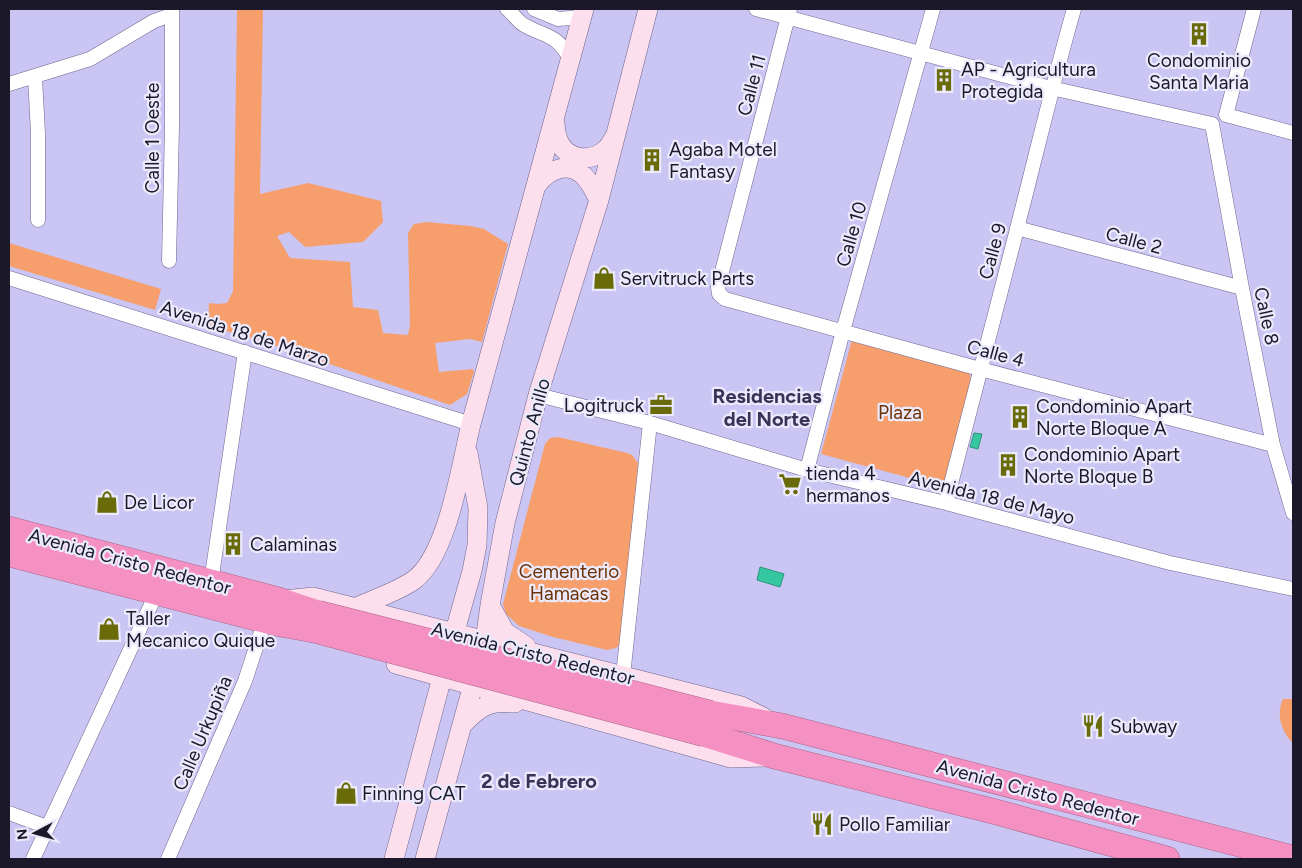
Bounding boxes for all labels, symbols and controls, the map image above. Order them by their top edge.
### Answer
building icon: Condominio Santa Maria [1186,21,1212,47]
place label: Condominio Santa Maria [1147,49,1251,94]
street label: Calle 11 [732,52,771,118]
place label: AP - Agricultura Protegida [961,58,1096,103]
building icon: AP - Agricultura Protegida [931,67,957,93]
street label: Calle 1 Oeste [141,83,164,193]
place label: Agaba Motel Fantasy [669,138,777,183]
building icon: Agaba Motel Fantasy [639,147,665,173]
street label: Calle 10 [831,199,872,269]
street label: Calle 9 [974,220,1011,282]
street label: Calle 2 [1103,222,1165,259]
shop icon: Servitruck Parts [591,265,617,291]
place label: Servitruck Parts [620,267,754,290]
street label: Calle 8 [1249,285,1284,347]
street label: Avenida 18 de Marzo [158,295,332,372]
street label: Calle 4 [965,335,1027,372]
street label: Quinto Anillo [504,376,555,488]
district label: Residencias del Norte [712,384,822,431]
office icon: Logitruck [648,392,674,418]
place label: Logitruck [564,394,645,417]
place label: Condominio Apart Norte Bloque A [1036,395,1192,440]
park label: Plaza [878,401,922,424]
building icon: Condominio Apart Norte Bloque A [1007,404,1033,430]
place label: Condominio Apart Norte Bloque B [1024,443,1180,488]
building icon: Condominio Apart Norte Bloque B [995,452,1021,478]
place label: tienda 4 hermanos [806,462,890,507]
street label: Avenida 18 de Mayo [907,466,1077,529]
supermarket icon: tienda 4 hermanos [777,471,803,497]
shop icon: De Licor [94,489,120,515]
place label: De Licor [124,491,195,514]
street label: Avenida Cristo Redentor [26,523,234,600]
building icon: Calaminas [220,531,246,557]
place label: Calaminas [250,533,337,556]
park label: Cementerio Hamacas [519,560,619,605]
place label: Taller Mecanico Quique [126,607,275,652]
shop icon: Taller Mecanico Quique [96,616,122,642]
street label: Avenida Cristo Redentor [429,617,637,690]
street label: Calle Urkupiña [168,672,237,794]
restaurant icon: Subway [1080,713,1106,739]
place label: Subway [1110,715,1177,738]
street label: Avenida Cristo Redentor [934,754,1142,831]
district label: 2 de Febrero [481,769,597,793]
shop icon: Finning CAT [333,780,359,806]
place label: Finning CAT [362,782,466,805]
north arrow [10,808,60,858]
restaurant icon: Pollo Familiar [809,811,835,837]
place label: Pollo Familiar [839,813,951,836]
text: N [14,828,32,841]

